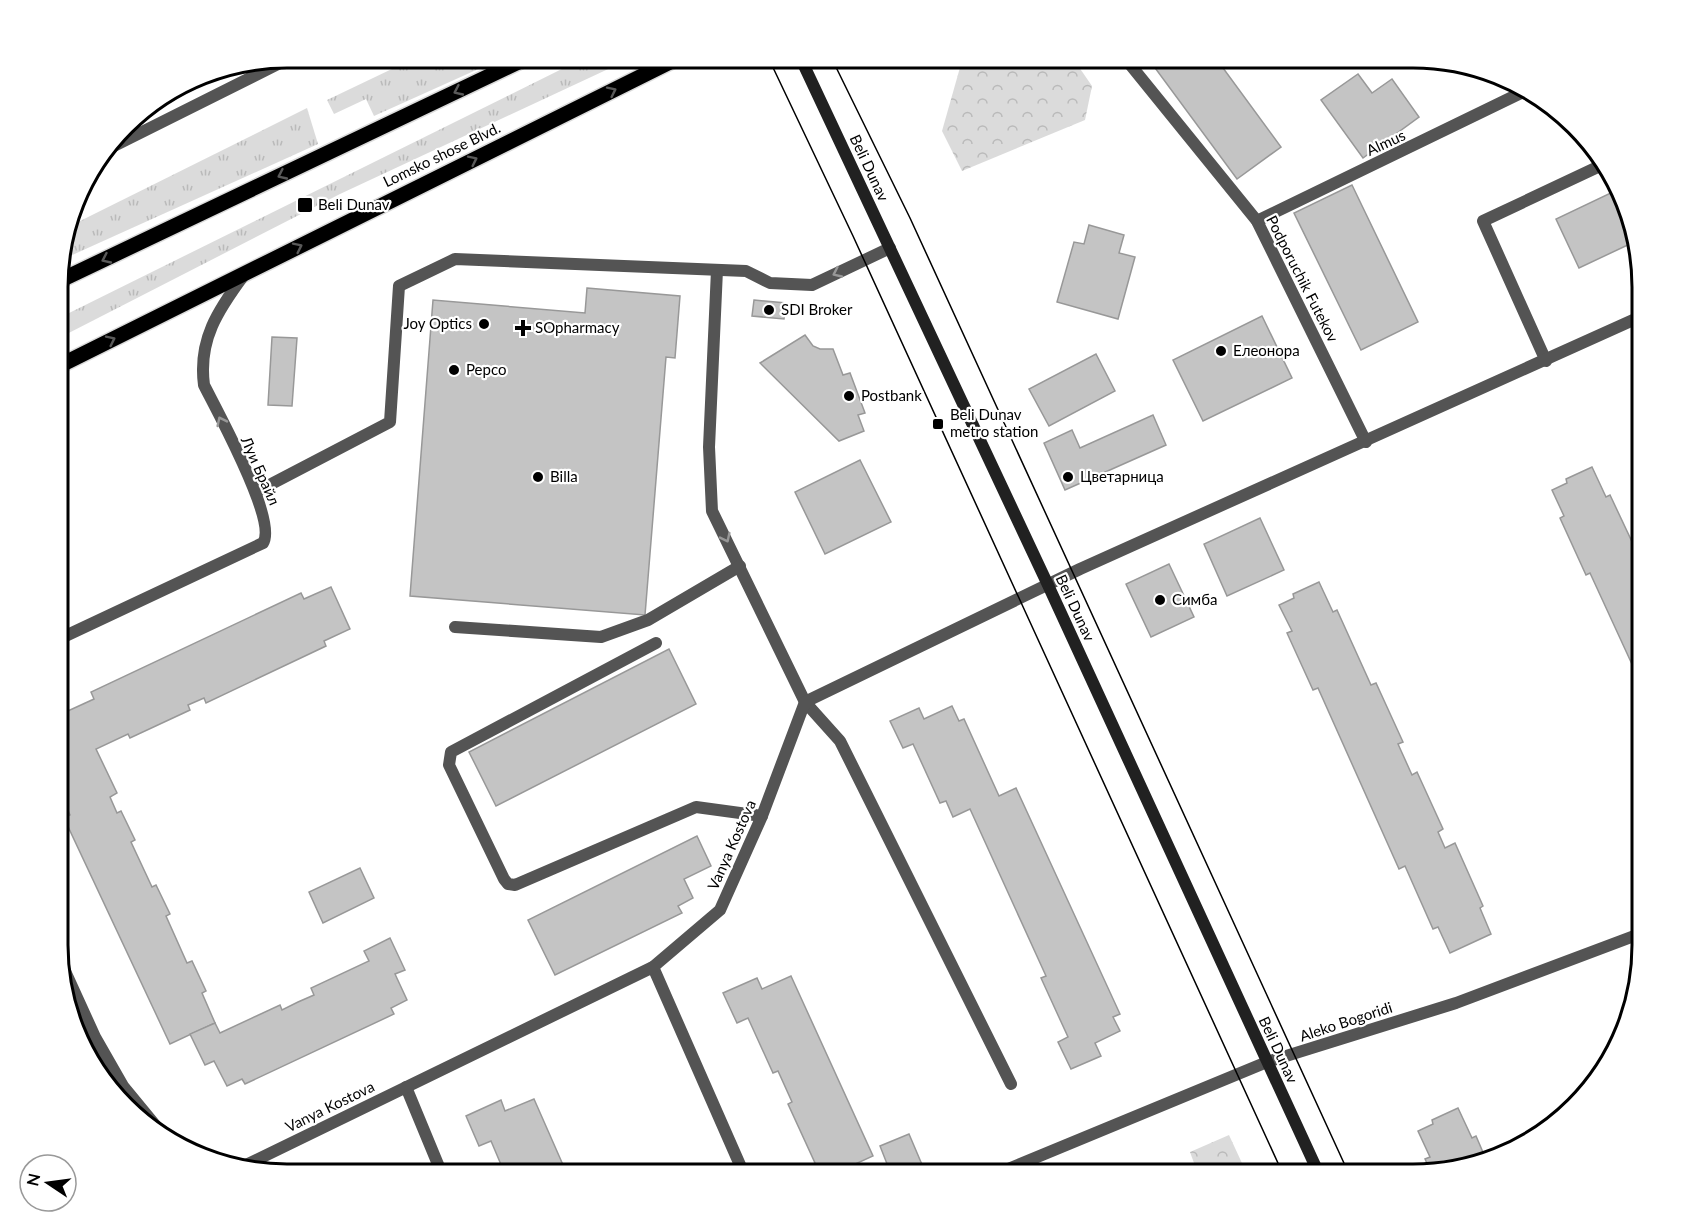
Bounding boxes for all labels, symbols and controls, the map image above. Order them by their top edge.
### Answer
one-way arrow [453,84,464,96]
one-way arrow [606,87,617,98]
street label: Lomsko shose Blvd. [380,118,503,190]
street label: Almus [1363,125,1408,159]
street label: Beli Dunav [847,131,893,204]
one-way arrow [467,156,477,167]
one-way arrow [277,168,288,180]
place label: Beli Dunav [318,195,390,213]
marker: Beli Dunav [296,196,314,214]
street label: Podporuchik Futekov [1263,212,1343,345]
one-way arrow [292,242,303,254]
one-way arrow [101,251,112,263]
one-way arrow [833,266,844,278]
place label: SDI Broker [781,300,853,318]
marker: SDI Broker [762,303,776,317]
place label: Joy Optics [403,314,472,332]
marker: Joy Optics [477,317,491,331]
place label: SOpharmacy [535,318,620,336]
marker: SOpharmacy [516,321,530,335]
one-way arrow [105,335,116,347]
place label: Елеонора [1233,341,1300,359]
marker: Елеонора [1214,344,1228,358]
place label: Pepco [466,360,506,378]
marker: Pepco [447,363,461,377]
place label: Postbank [861,386,922,404]
marker: Postbank [842,389,856,403]
place label: Beli Dunav metro station [950,405,1038,440]
one-way arrow [217,416,228,427]
marker: Beli Dunav metro station [931,417,945,431]
street label: Луи Брайл [237,433,284,508]
place label: Billa [550,467,578,485]
place label: Цветарница [1080,467,1164,485]
marker: Billa [531,470,545,484]
marker: Цветарница [1061,470,1075,484]
one-way arrow [719,532,730,543]
street label: Beli Dunav [1053,571,1099,644]
place label: Симба [1172,590,1217,608]
marker: Симба [1153,593,1167,607]
street label: Vanya Kostova [703,797,759,892]
street label: Aleko Bogoridi [1297,998,1394,1045]
street label: Beli Dunav [1256,1013,1302,1086]
street label: Vanya Kostova [282,1077,377,1135]
north arrow [18,1153,78,1213]
text: N [22,1171,44,1188]

